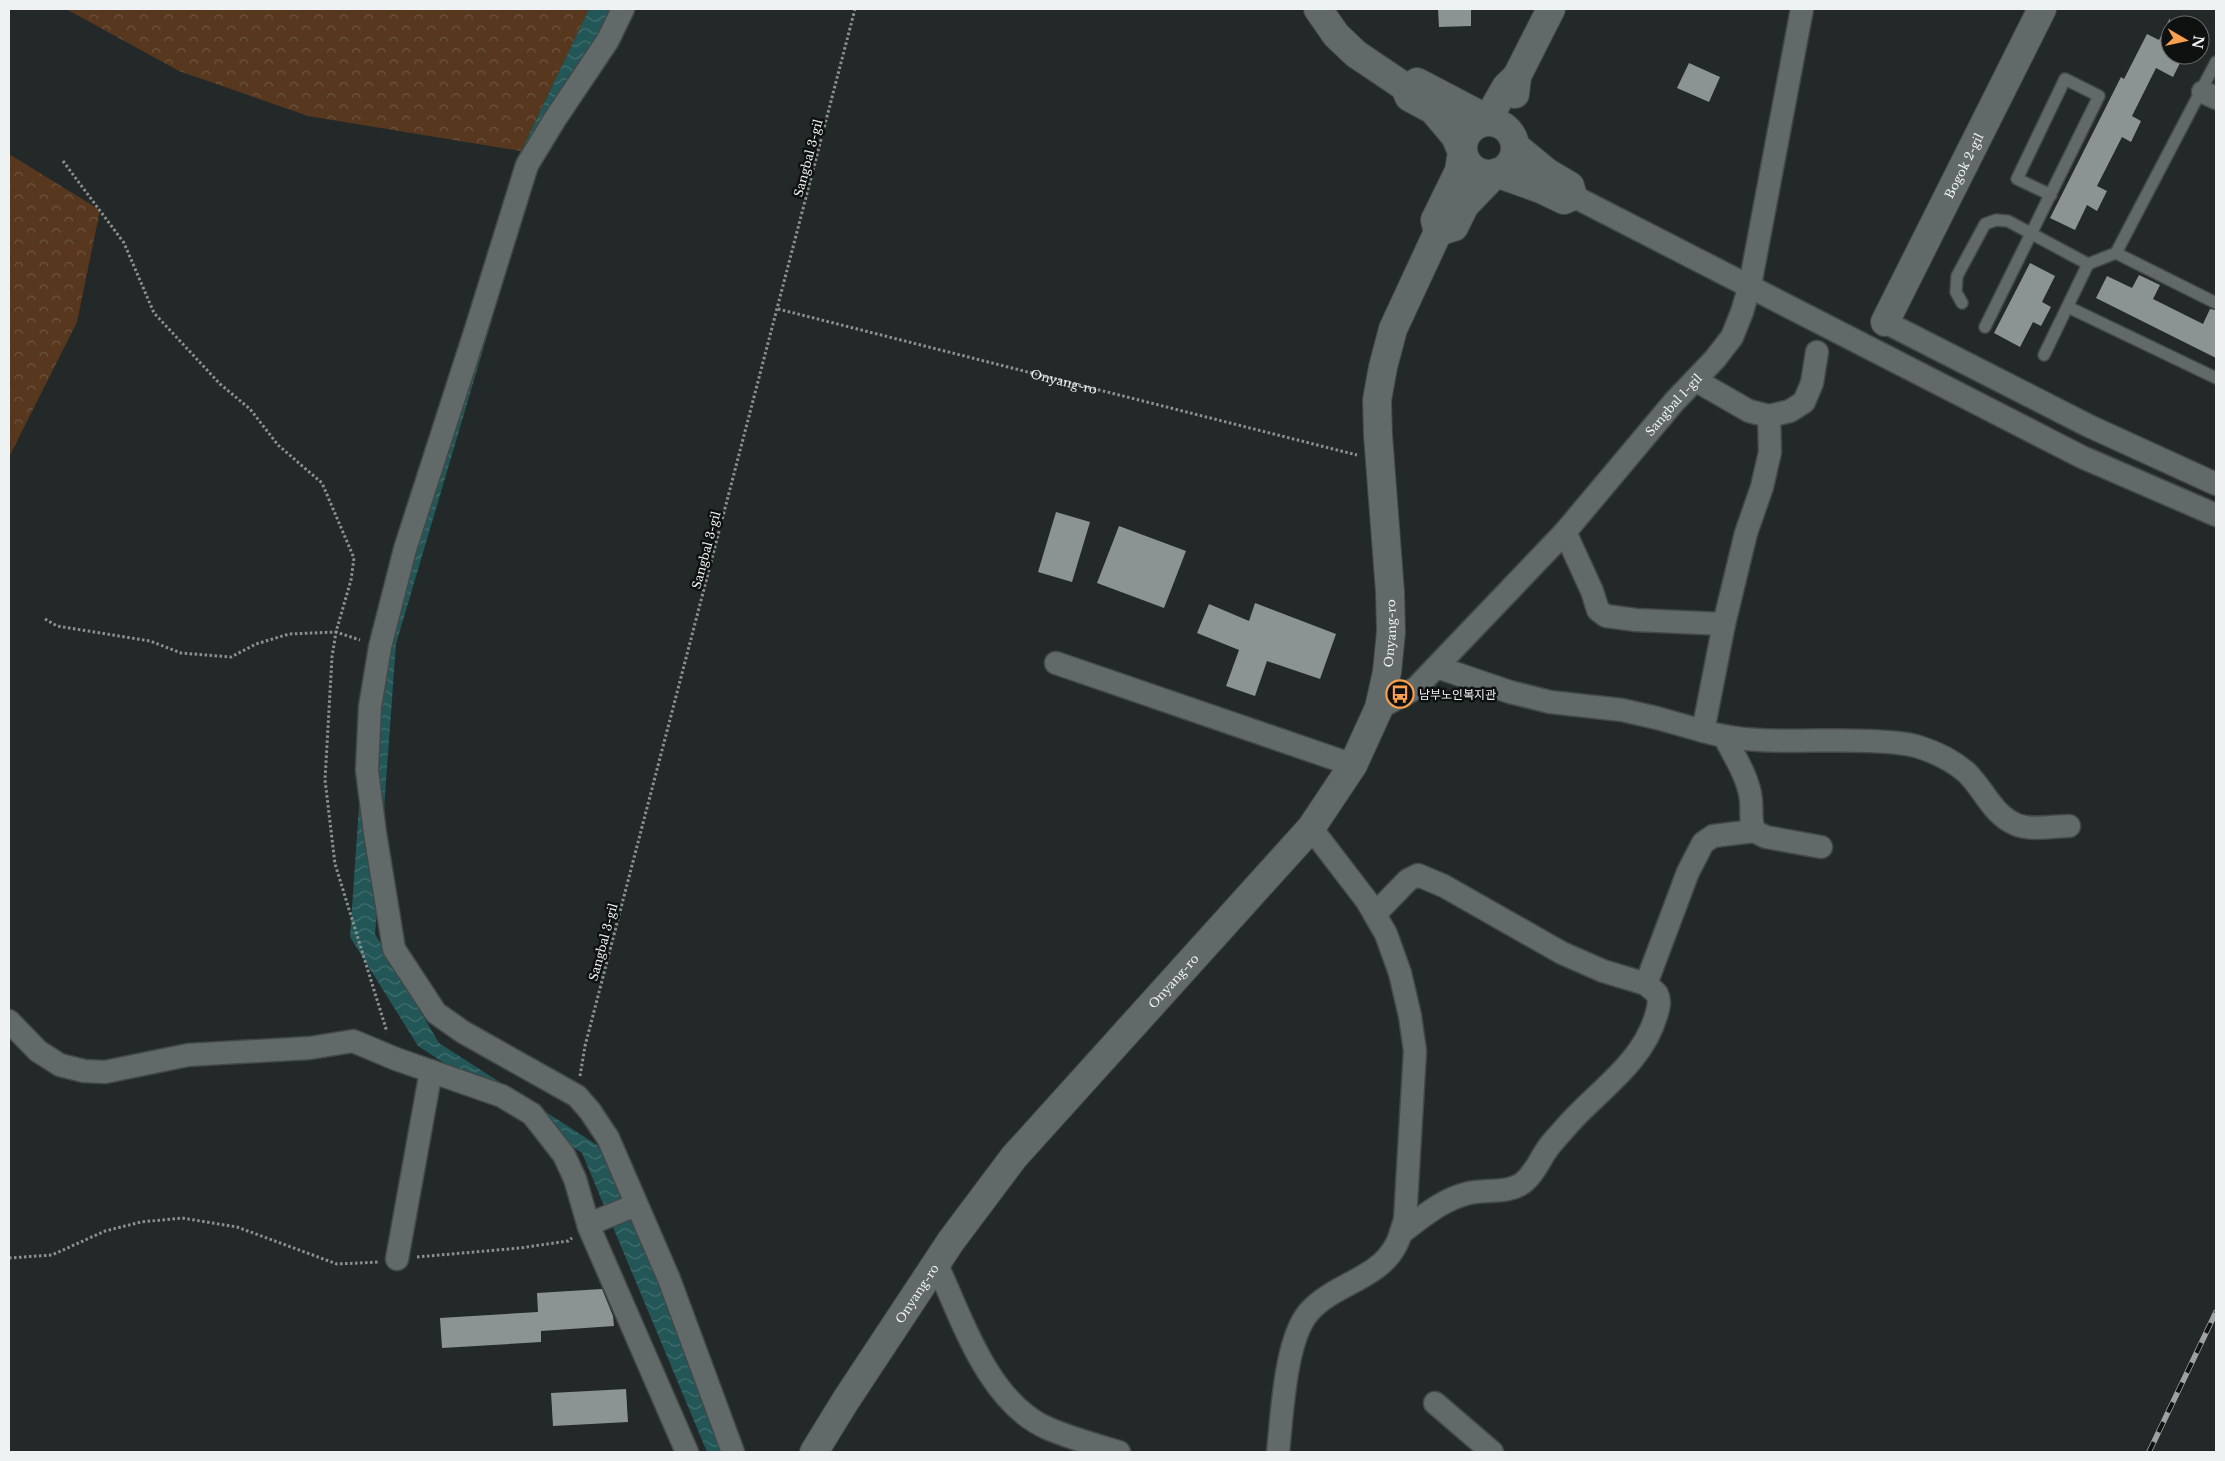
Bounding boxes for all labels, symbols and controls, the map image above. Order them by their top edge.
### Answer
north arrow [2160,15,2210,65]
text: N [2188,34,2208,50]
street label: Sangbal 3-gil [790,117,826,198]
street label: Bogok 2-gil [1941,130,1986,201]
street label: Onyang-ro [1029,366,1099,397]
street label: Sangbal 1-gil [1642,370,1705,439]
street label: Sangbal 3-gil [688,509,724,590]
street label: Onyang-ro [1380,599,1399,668]
bus stop icon: 남부노인복지관 [1385,679,1415,709]
place label: 남부노인복지관 [1419,687,1496,702]
street label: Sangbal 3-gil [585,901,621,982]
street label: Onyang-ro [1145,950,1202,1011]
street label: Onyang-ro [891,1261,942,1326]

